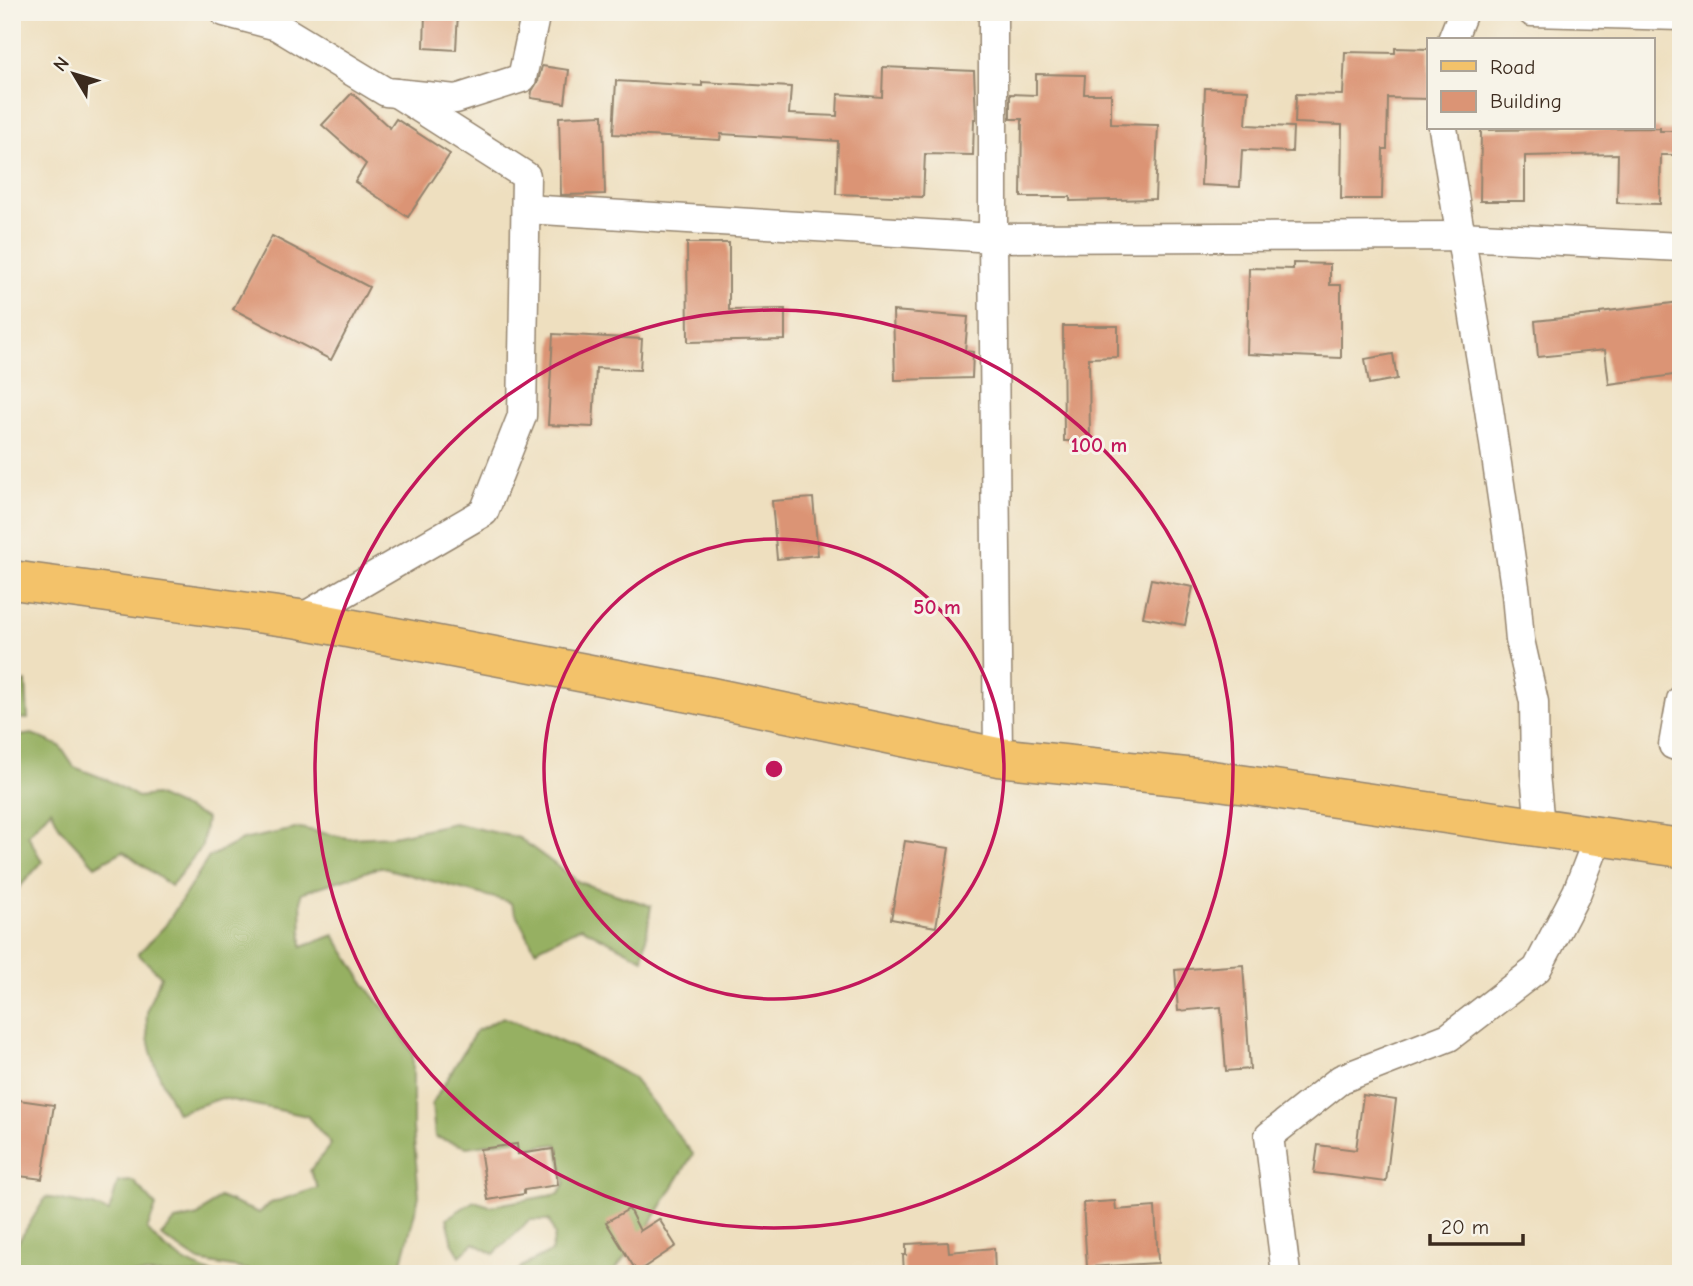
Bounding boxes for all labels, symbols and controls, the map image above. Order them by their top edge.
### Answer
north arrow [38,38,108,108]
legend [1427,38,1654,130]
text: N [49,52,74,76]
text: Road [1490,55,1535,79]
text: Building [1490,89,1562,113]
text: 100 m [1071,433,1127,457]
text: 50 m [913,595,961,619]
centre of rings [762,757,786,781]
scale bar [1430,1202,1523,1246]
text: 20 m [1441,1215,1489,1239]

